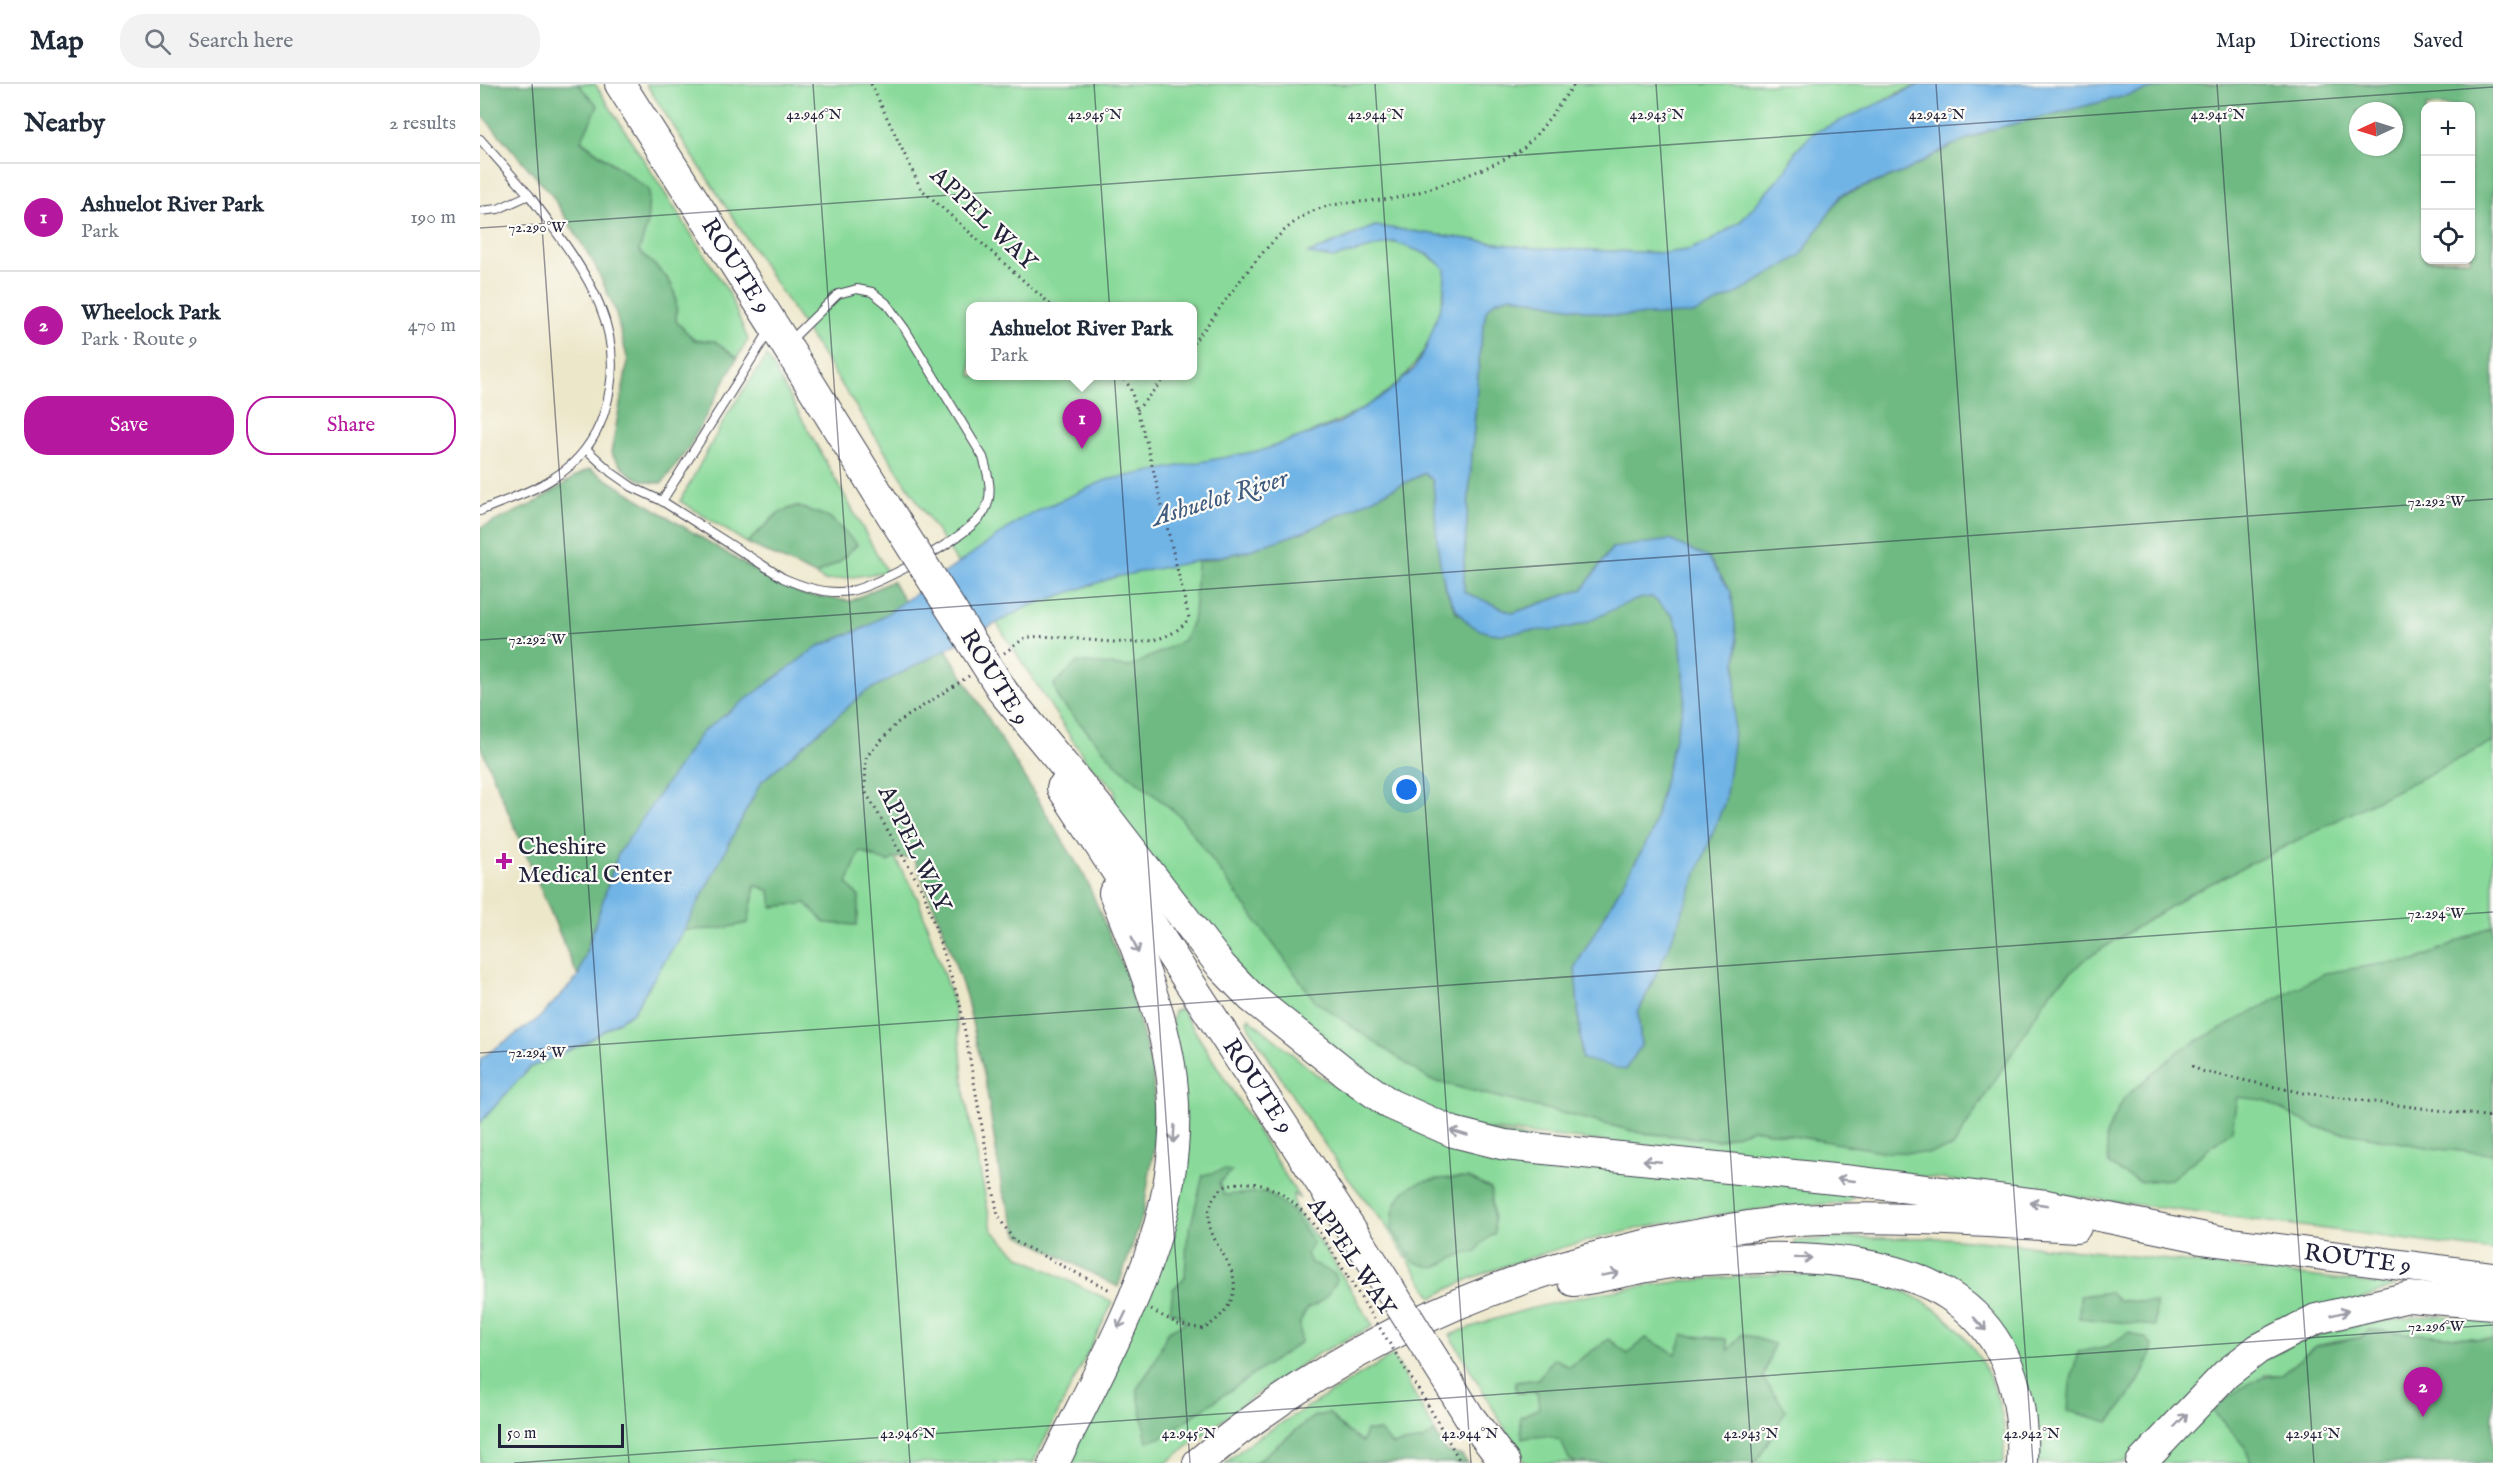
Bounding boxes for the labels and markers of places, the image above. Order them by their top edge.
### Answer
pin: 1 [1062,400,1102,449]
place label: Cheshire Medical Center [518,832,672,891]
marker: Cheshire Medical Center [495,852,513,870]
pin: 2 [2404,1368,2442,1417]

